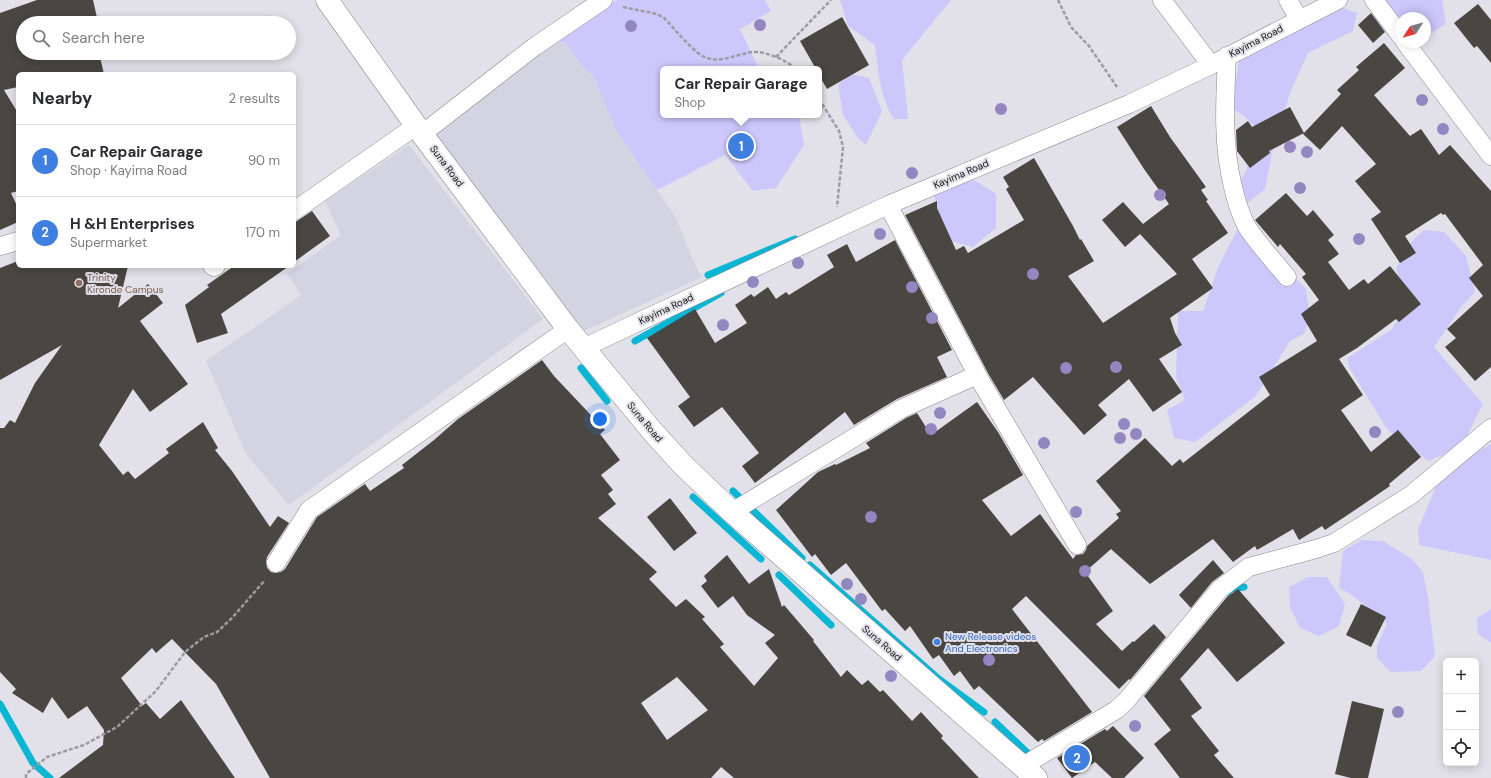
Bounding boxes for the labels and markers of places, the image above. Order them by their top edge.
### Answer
pin: 1 [728,131,754,161]
place label: Trinity Kironde Campus [87,271,164,296]
marker: Trinity Kironde Campus [74,278,84,288]
place label: New Release videos And Electronics [945,630,1036,655]
marker: New Release videos And Electronics [932,637,942,647]
pin: 2 [1064,743,1090,773]

